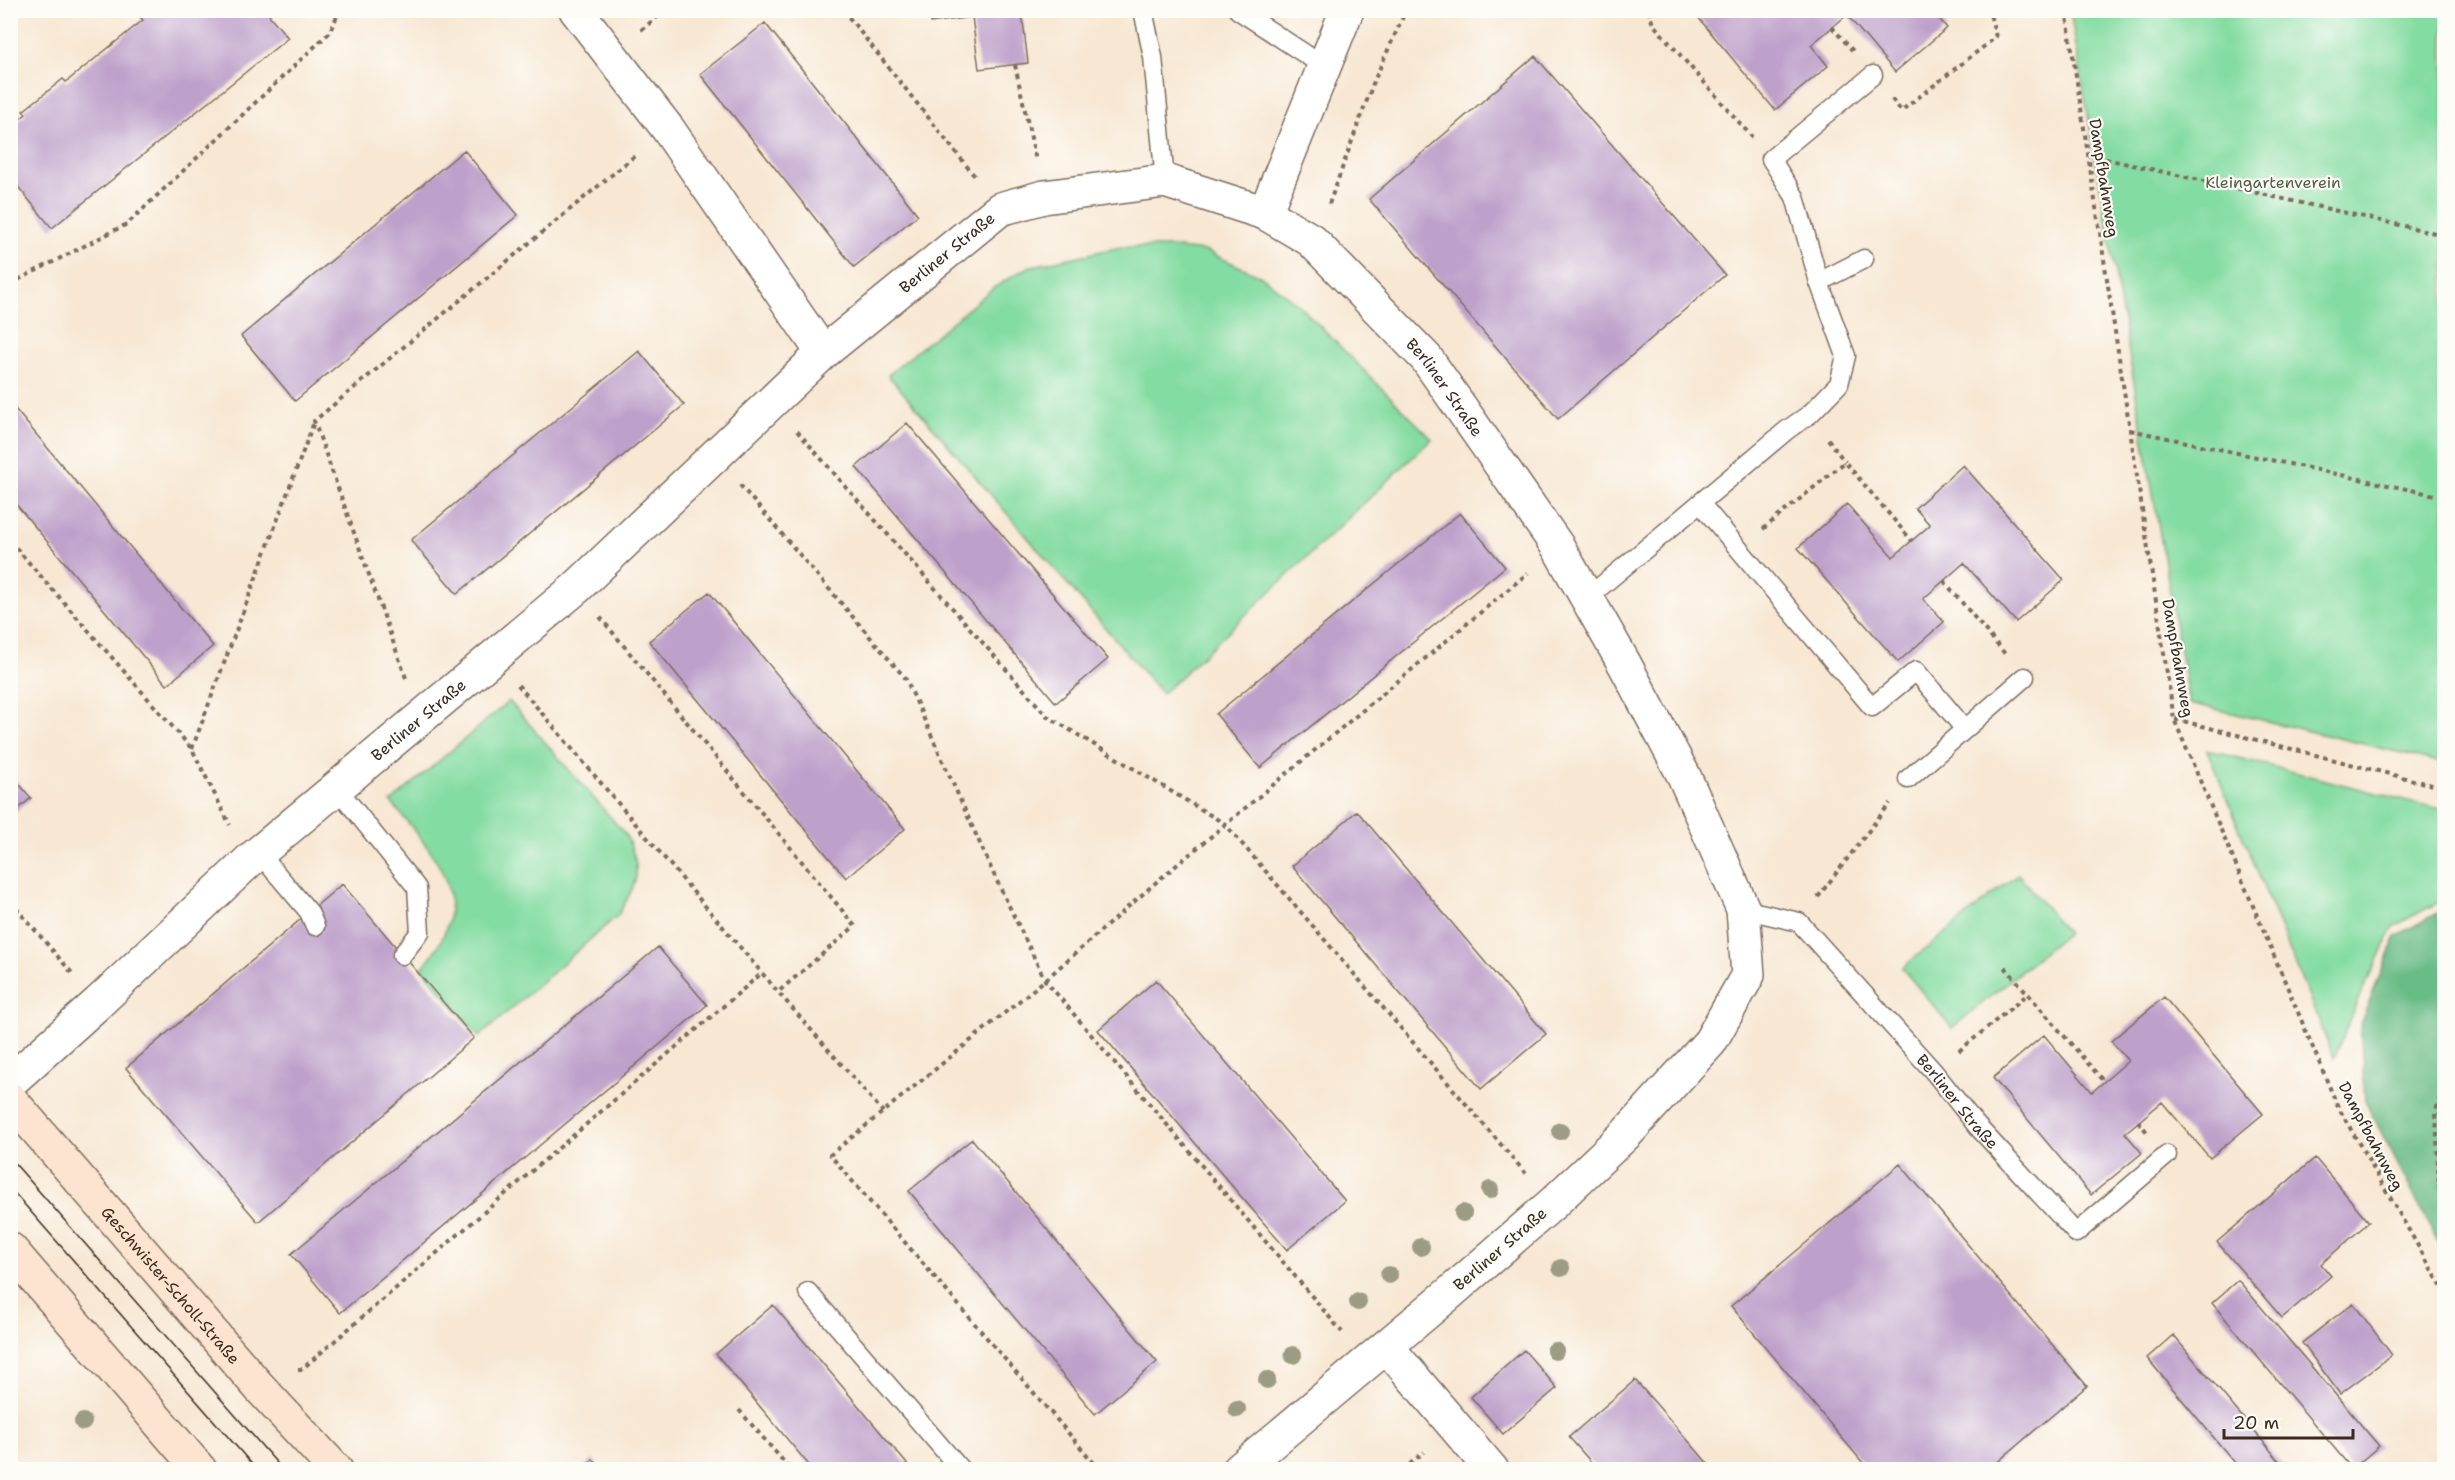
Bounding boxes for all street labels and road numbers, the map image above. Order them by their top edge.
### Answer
street label: Dampfbahnweg [2084,117,2124,239]
street label: Berliner Straße [895,207,999,297]
street label: Berliner Straße [1402,333,1488,441]
street label: Dampfbahnweg [2157,597,2199,719]
street label: Berliner Straße [366,674,470,765]
street label: Berliner Straße [1912,1049,2003,1153]
street label: Dampfbahnweg [2334,1078,2409,1194]
street label: Geschwister-Scholl-Straße [97,1202,245,1368]
street label: Berliner Straße [1449,1203,1551,1295]

